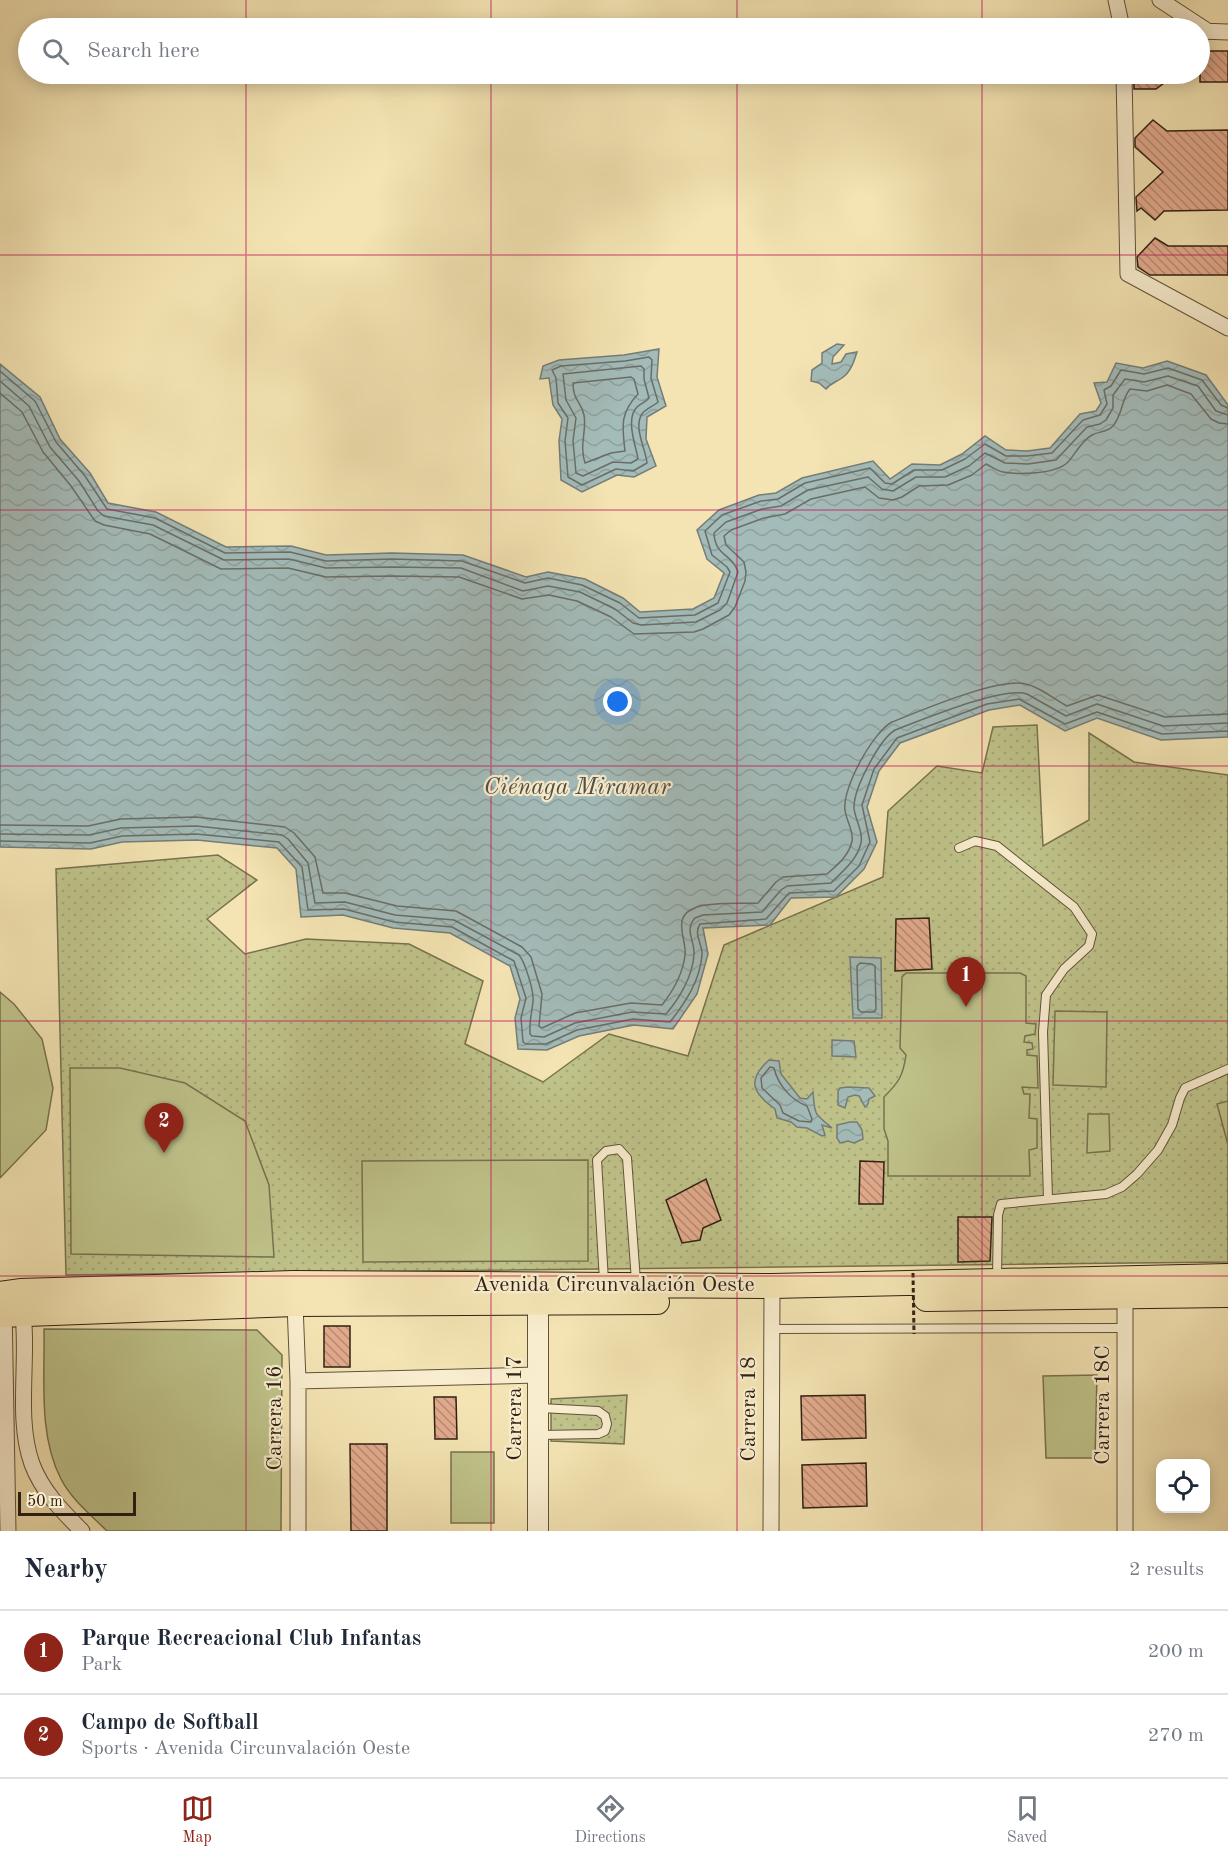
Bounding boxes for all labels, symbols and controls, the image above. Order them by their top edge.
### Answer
search box [18,18,1210,84]
icon: search [39,35,72,68]
text: Search here [87,40,200,62]
your location [603,687,632,716]
water label: Ciénaga Miramar [484,776,671,800]
pin: 1 [946,958,986,1007]
pin: 2 [144,1104,184,1153]
street label: Avenida Circunvalación Oeste [473,1274,755,1296]
street label: Carrera 18C [1092,1345,1114,1465]
street label: Carrera 17 [504,1355,526,1461]
street label: Carrera 18 [738,1356,760,1462]
street label: Carrera 16 [264,1365,286,1471]
map controls [1156,1459,1210,1513]
button: locate [1156,1459,1210,1513]
scale bar [18,1489,136,1516]
text: 50 m [27,1494,63,1510]
text: Nearby [24,1557,108,1583]
text: 2 results [1129,1560,1204,1580]
text: Parque Recreacional Club Infantas [81,1628,421,1650]
text: 1 [38,1642,49,1662]
text: 200 m [1148,1642,1204,1662]
text: Park [81,1655,122,1675]
text: Campo de Softball [81,1712,259,1734]
text: 2 [38,1726,49,1746]
text: 270 m [1148,1726,1204,1746]
text: Sports · Avenida Circunvalación Oeste [81,1739,410,1759]
tab: Map [181,1792,214,1848]
tab: Directions [575,1792,646,1848]
tab: Saved [1007,1792,1047,1848]

